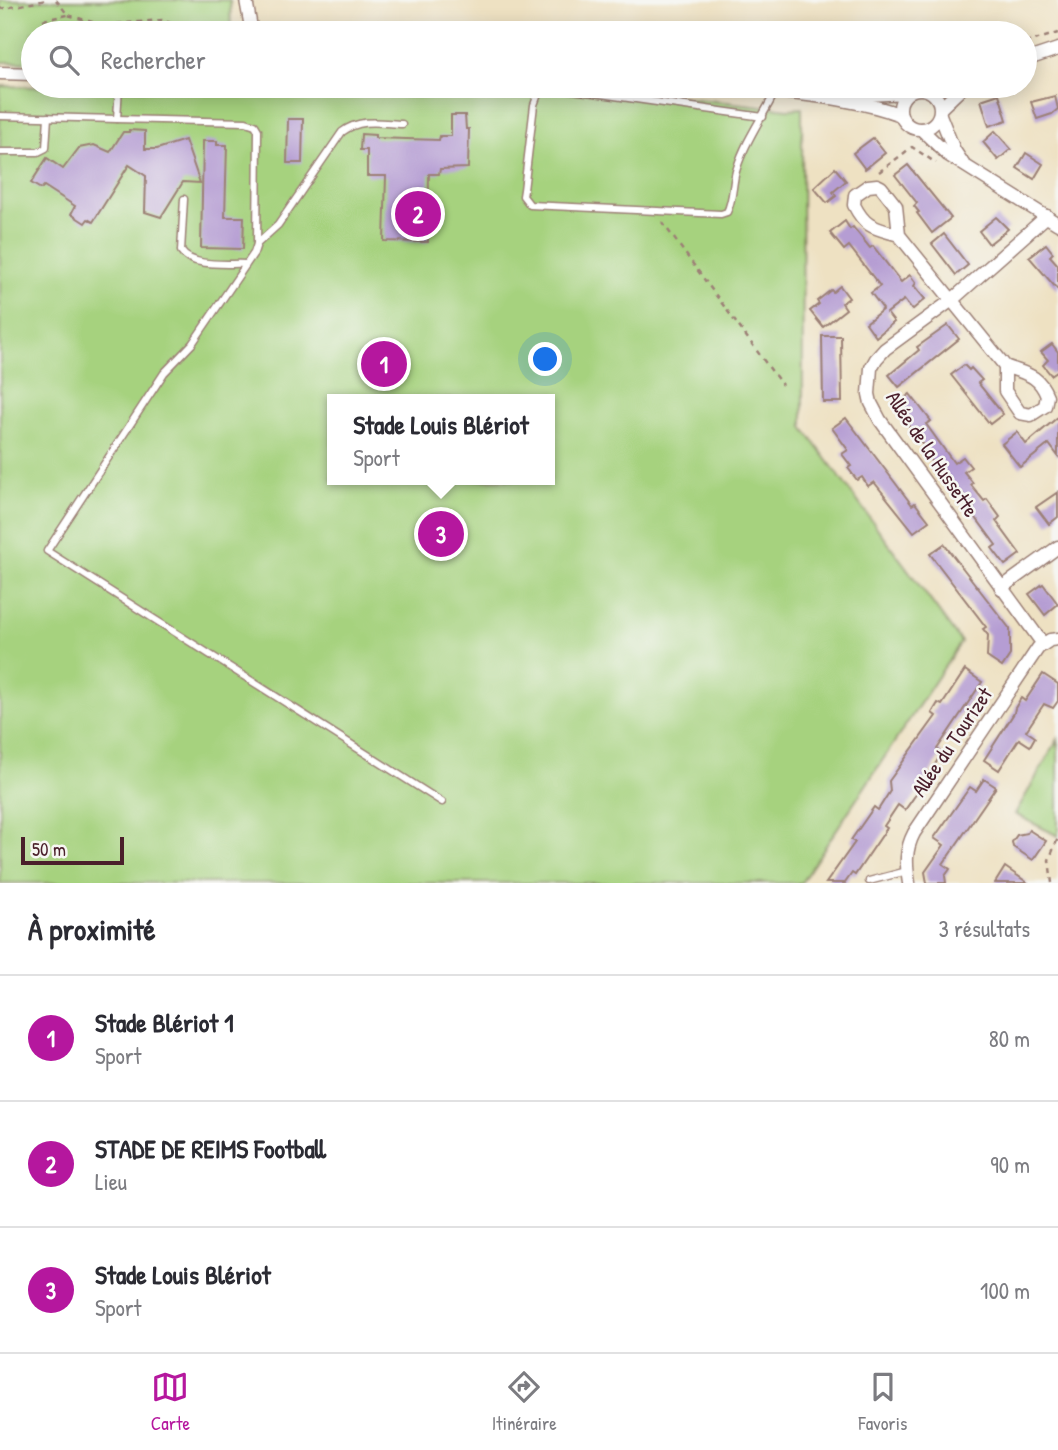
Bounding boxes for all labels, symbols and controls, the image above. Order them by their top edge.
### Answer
search box [21,21,1037,98]
icon: search [45,41,83,79]
text: Rechercher [101,42,206,77]
pin: 2 [395,188,441,240]
pin: 1 [361,338,407,390]
your location [528,342,562,376]
street label: Allée de la Hussette [879,385,985,523]
popup [327,394,555,485]
text: Stade Louis Blériot [353,407,529,442]
text: Sport [353,442,400,473]
pin: 3 [418,508,464,560]
street label: Allée du Tourizet [904,681,999,802]
scale bar [21,834,124,866]
text: 50 m [32,836,66,862]
text: À proximité [28,909,156,949]
text: 3 résultats [939,913,1030,944]
text: Stade Blériot 1 [95,1005,234,1040]
text: 1 [47,1023,55,1054]
text: 80 m [989,1023,1030,1054]
text: Sport [95,1040,141,1071]
text: STADE DE REIMS Football [95,1131,326,1166]
text: 2 [46,1149,56,1180]
text: 90 m [990,1149,1030,1180]
text: Lieu [95,1166,127,1197]
text: Stade Louis Blériot [95,1257,271,1292]
text: 3 [46,1275,56,1306]
text: 100 m [980,1275,1030,1306]
text: Sport [95,1292,141,1323]
tab: Carte [151,1368,190,1436]
tab: Itinéraire [492,1368,557,1436]
tab: Favoris [859,1368,907,1436]

